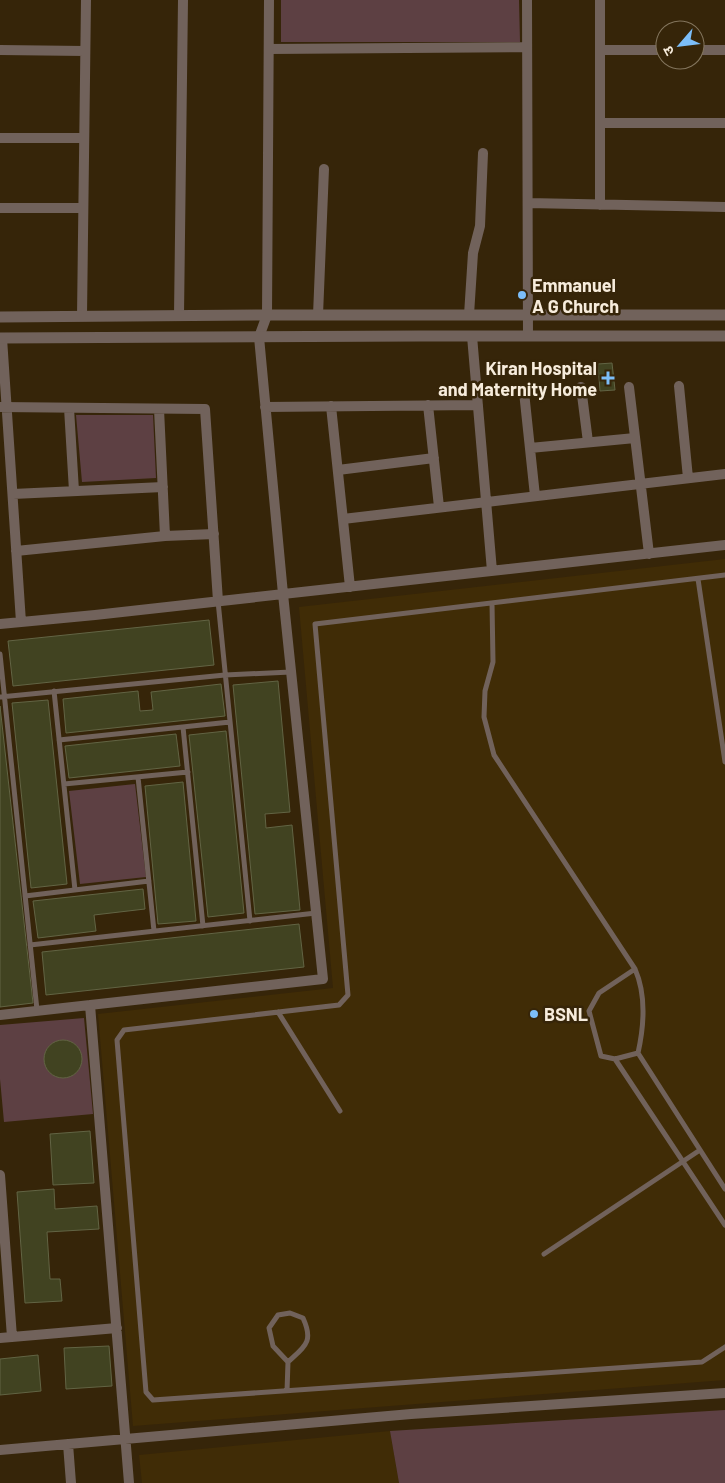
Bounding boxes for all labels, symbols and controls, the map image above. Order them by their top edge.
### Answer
north arrow [655,20,705,70]
text: उ [658,43,678,59]
place label: Emmanuel A G Church [532,274,619,317]
marker: Emmanuel A G Church [516,289,528,301]
place label: Kiran Hospital and Maternity Home [438,357,597,400]
marker: Kiran Hospital and Maternity Home [601,371,615,385]
place label: BSNL [544,1003,588,1025]
marker: BSNL [528,1008,540,1020]

